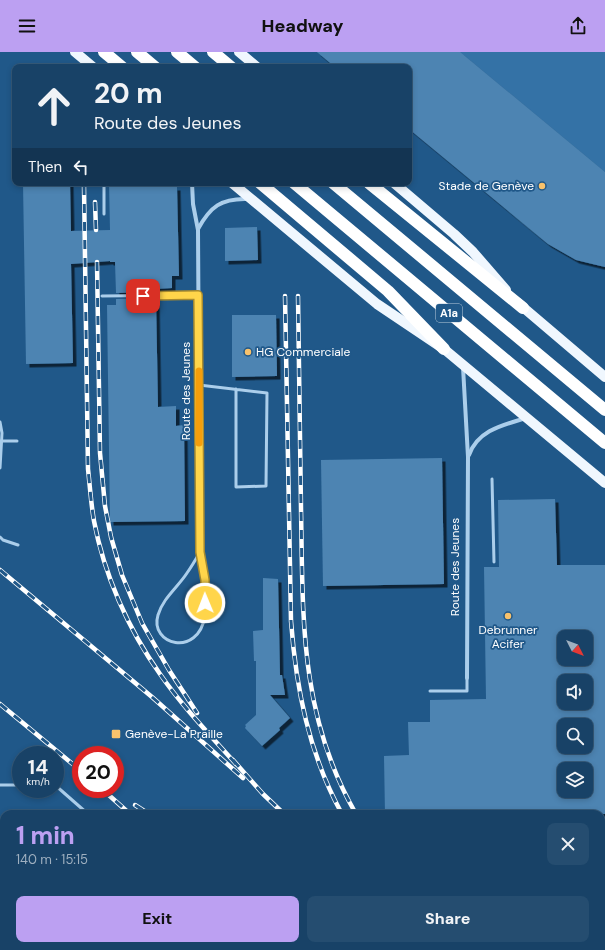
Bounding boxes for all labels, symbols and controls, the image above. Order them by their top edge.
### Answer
text: Headway [262,14,343,38]
icon: menu [16,15,38,37]
icon: share [567,15,589,37]
text: 20 m [94,75,163,112]
icon: ahead [28,80,80,132]
text: Route des Jeunes [94,111,241,135]
icon: left [70,156,92,178]
text: Then [28,157,62,177]
place label: Stade de Genève [439,178,534,194]
marker: Stade de Genève [537,181,547,191]
pin [126,279,160,313]
icon: arrive [132,285,154,307]
road number: A1a [436,304,462,322]
street label: Route des Jeunes [178,342,194,440]
place label: HG Commerciale [256,344,351,360]
marker: HG Commerciale [243,347,253,357]
street label: Route des Jeunes [447,518,463,616]
position arrow [184,582,226,624]
marker: Debrunner Acifer [503,611,513,621]
place label: Debrunner Acifer [479,622,538,652]
north arrow [557,630,593,666]
map controls [557,630,593,798]
button: sound [557,674,593,710]
button: search [557,718,593,754]
place label: Genève-La Praille [125,726,223,742]
marker: Genève-La Praille [110,728,122,740]
speed limit sign: 20 [72,746,124,798]
text: 14 [28,754,48,780]
button: layers [557,762,593,798]
text: km/h [26,775,50,788]
text: 1 min [16,820,75,851]
button: close [547,823,589,865]
text: 140 m · 15:15 [16,851,88,868]
button: Exit [16,896,299,942]
button: Share [307,896,589,942]

